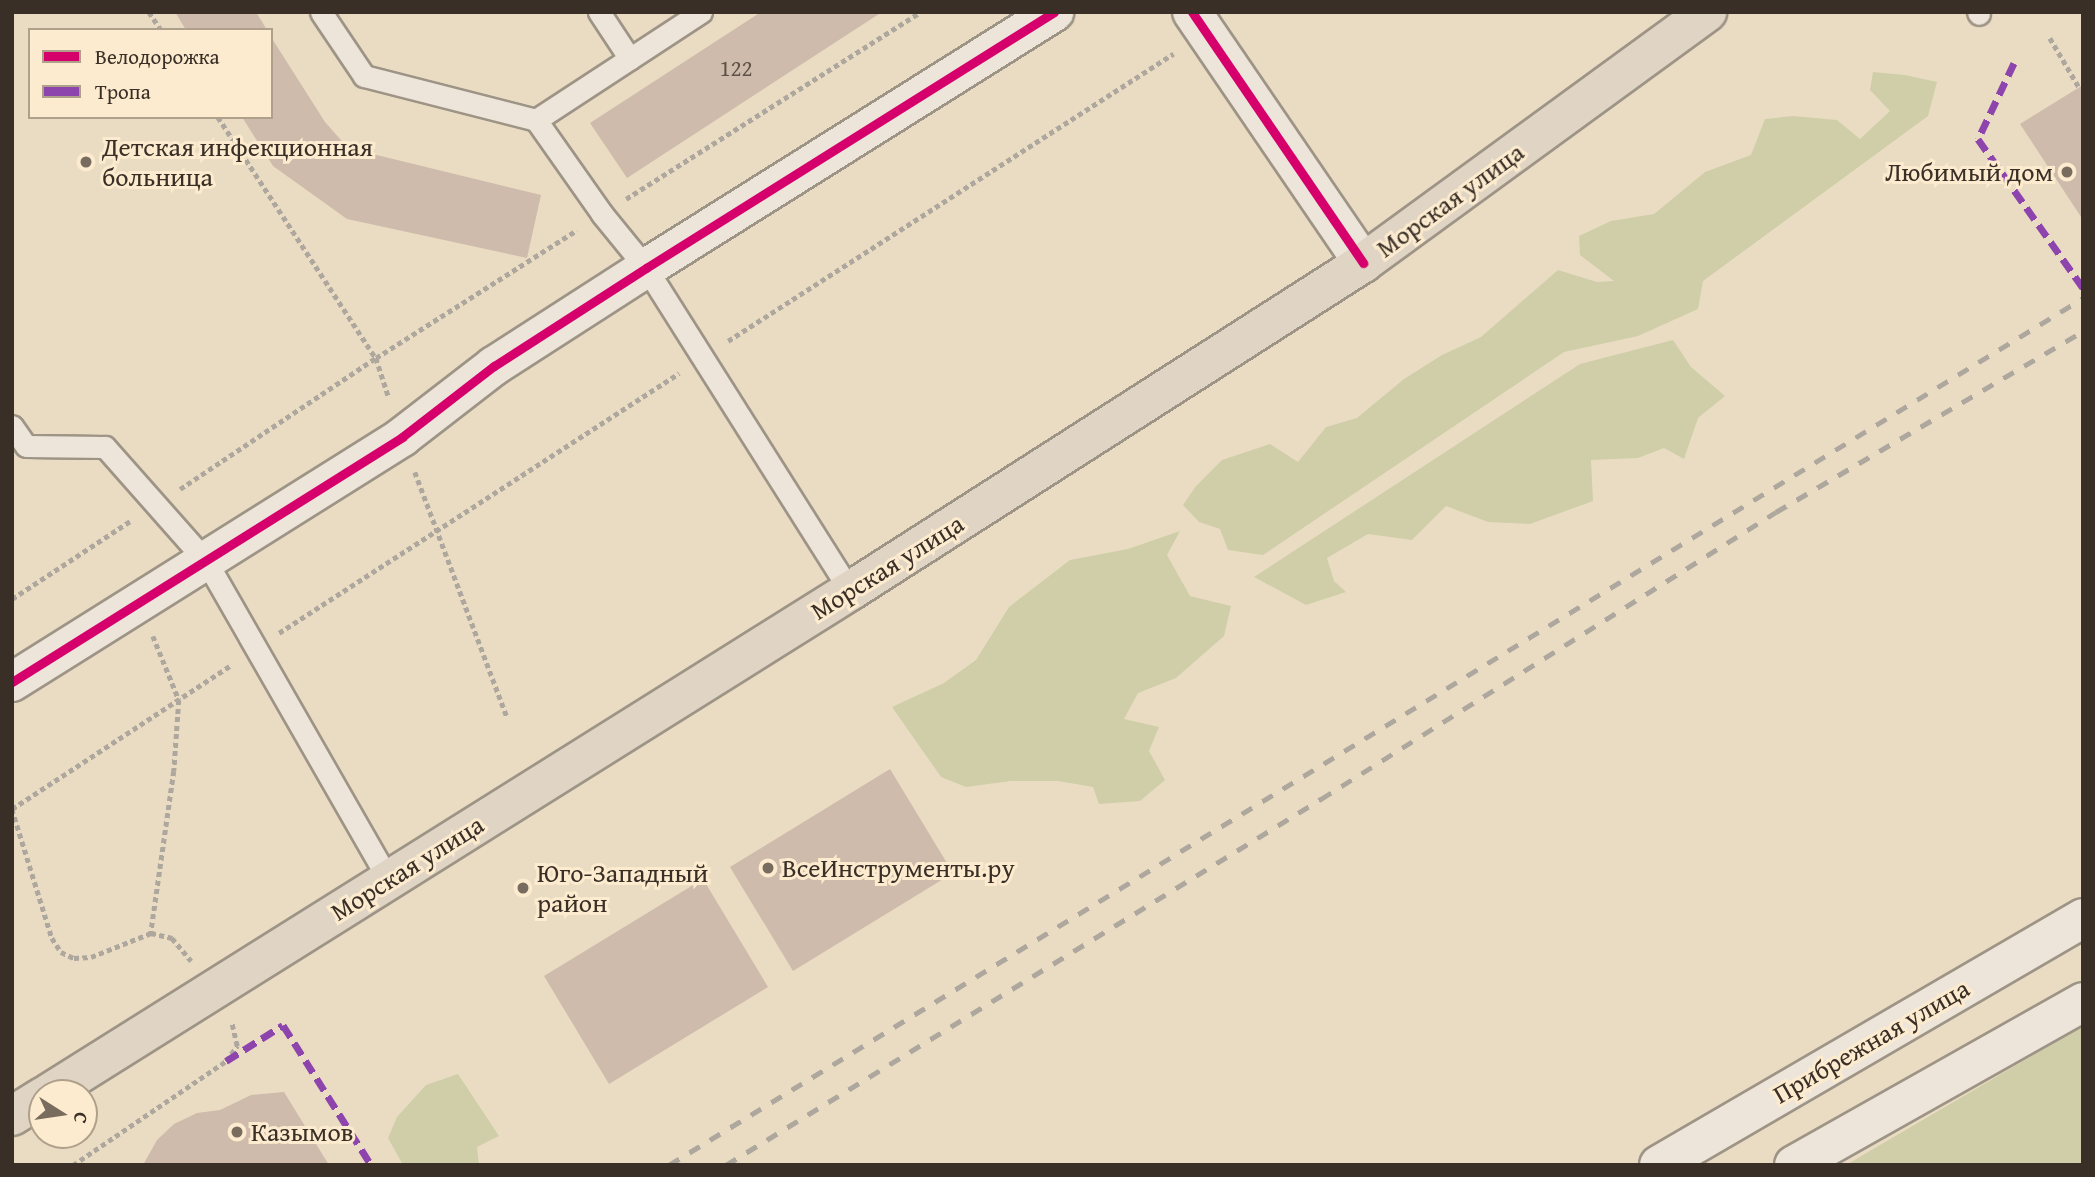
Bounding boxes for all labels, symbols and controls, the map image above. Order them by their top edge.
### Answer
legend [28,28,273,119]
text: Велодорожка [95,41,220,72]
house number: 122 [719,54,753,82]
text: Тропа [95,76,151,107]
place label: Детская инфекционная больница [102,131,373,192]
street label: Морская улица [1370,136,1530,264]
marker: Детская инфекционная больница [76,152,96,172]
place label: Любимый дом [1885,156,2053,188]
marker: Любимый дом [2059,164,2075,180]
street label: Морская улица [805,508,969,626]
street label: Морская улица [325,809,489,927]
place label: ВсеИнструменты.ру [782,852,1015,884]
place label: Юго-Западный район [537,857,708,918]
marker: ВсеИнструменты.ру [760,860,776,876]
marker: Юго-Западный район [515,880,531,896]
street label: Прибрежная улица [1767,972,1975,1110]
north arrow [28,1079,98,1149]
text: С [67,1110,96,1126]
place label: Казымов [251,1116,353,1148]
marker: Казымов [229,1124,245,1140]

